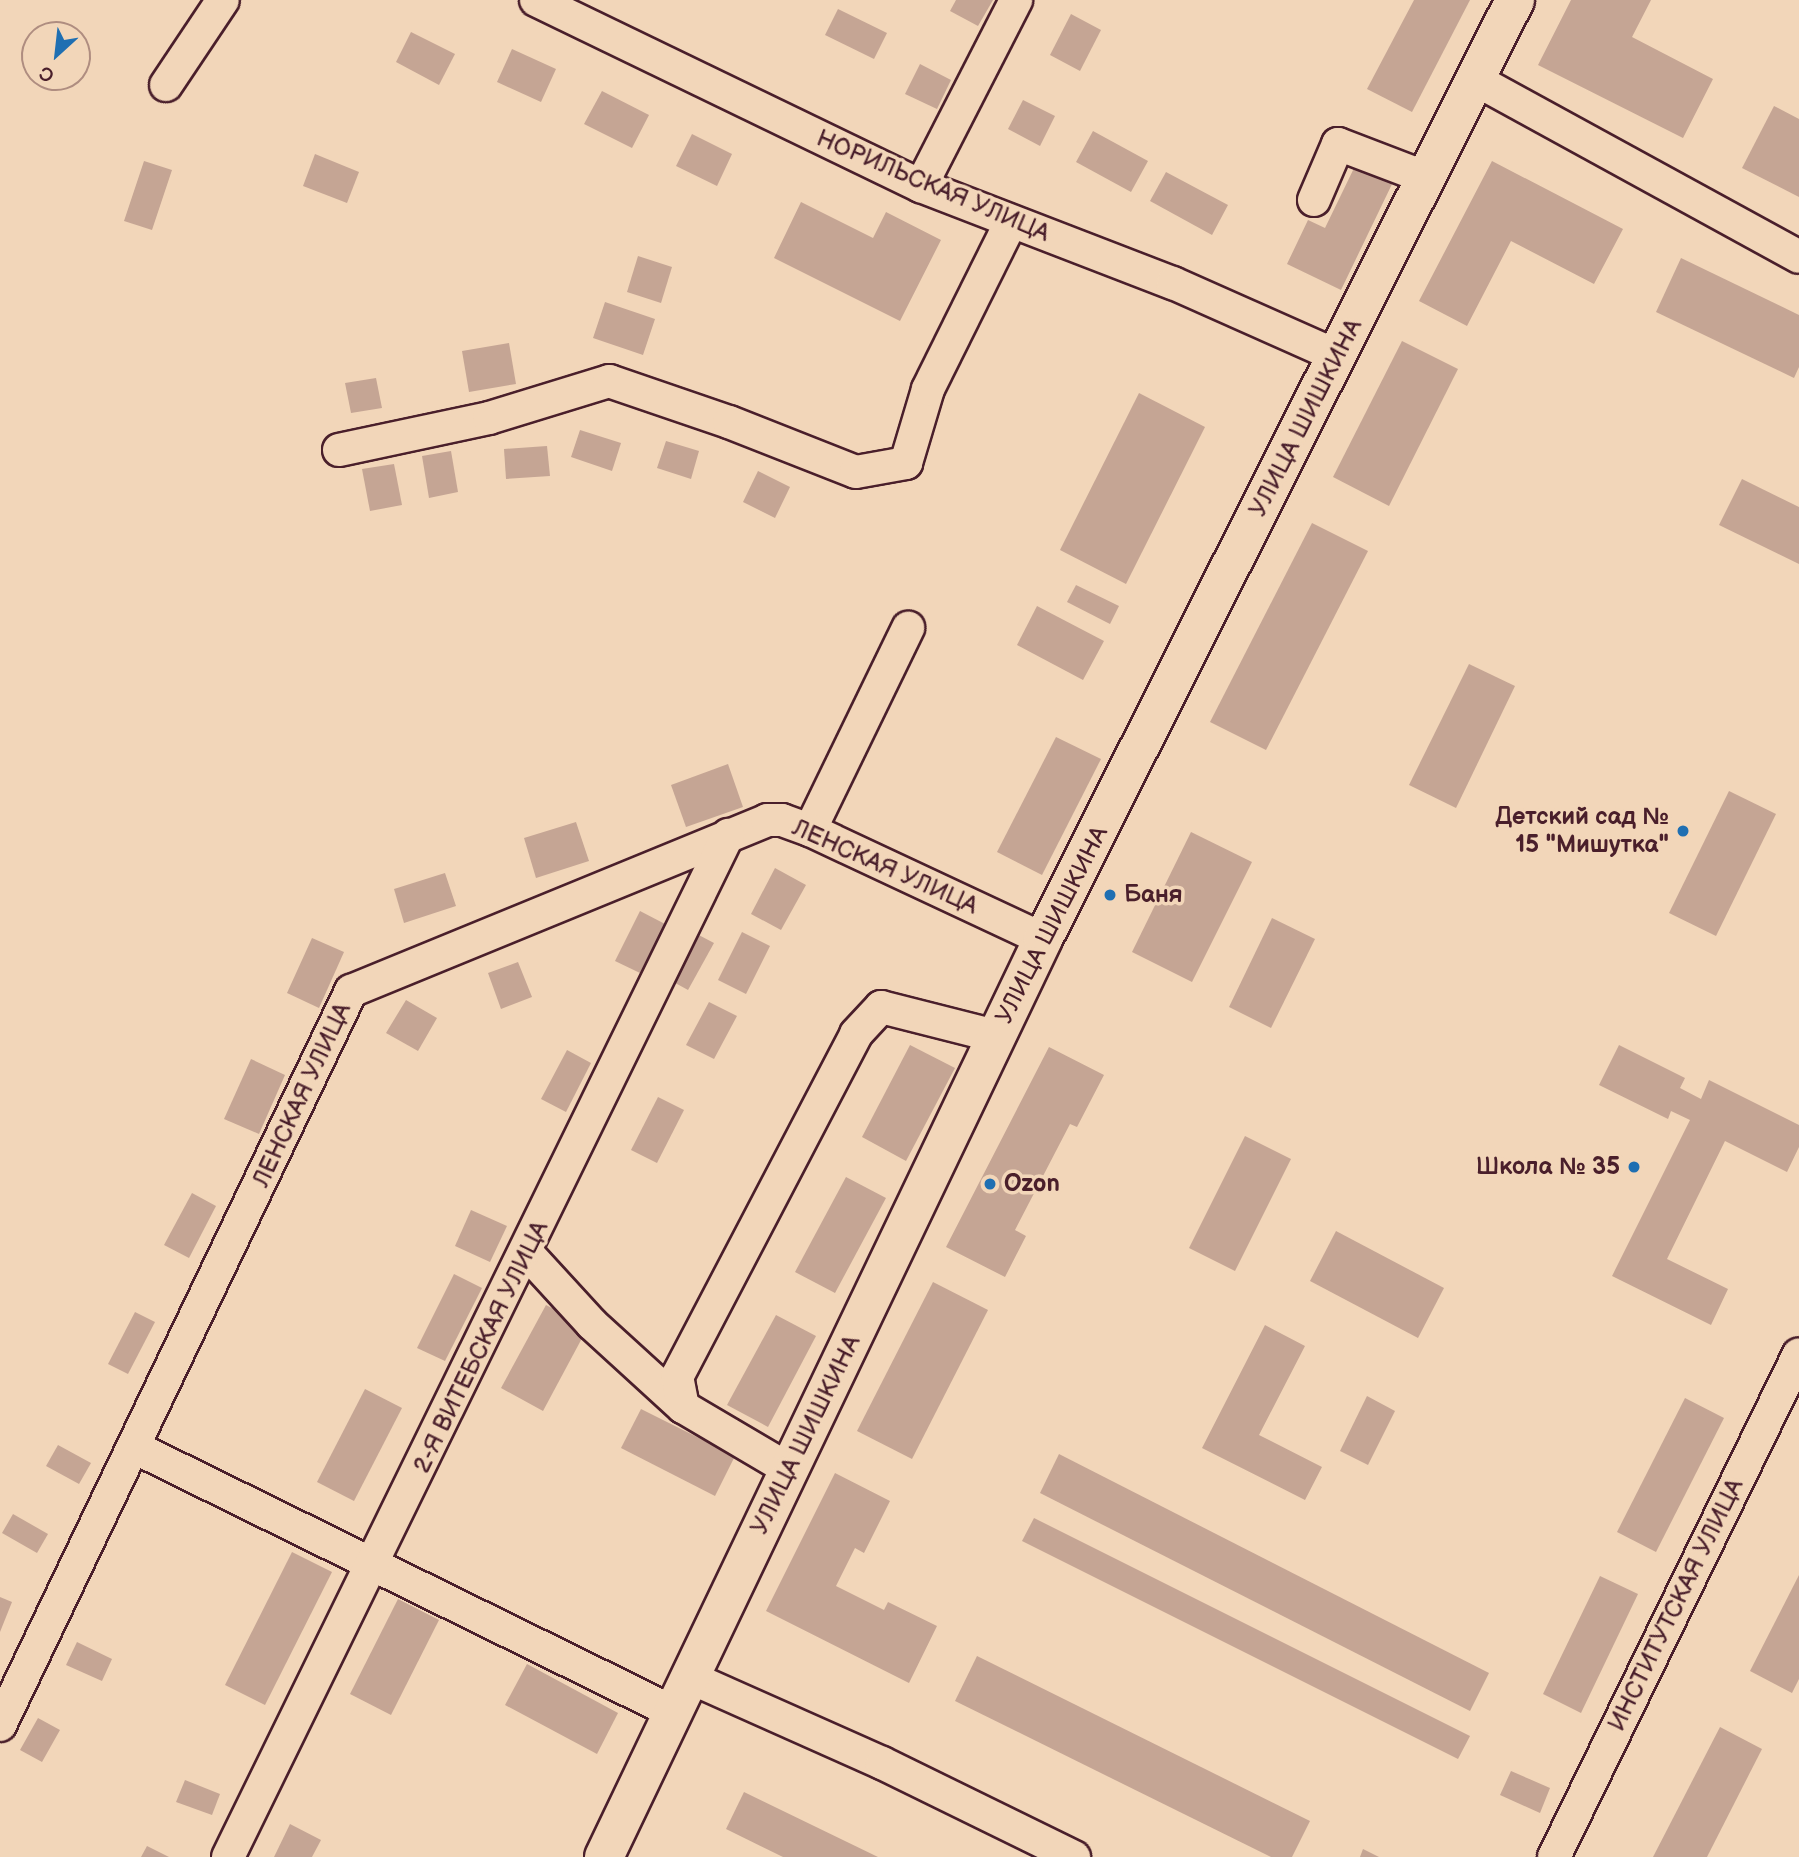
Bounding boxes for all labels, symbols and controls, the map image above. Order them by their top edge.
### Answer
north arrow [21,21,91,91]
text: С [36,60,58,87]
street label: НОРИЛЬСКАЯ УЛИЦА [812,124,1054,248]
street label: УЛИЦА ШИШКИНА [1244,314,1368,522]
place label: Детский сад № 15 "Мишутка" [1495,803,1669,859]
street label: ЛЕНСКАЯ УЛИЦА [788,813,982,921]
street label: УЛИЦА ШИШКИНА [990,821,1114,1029]
marker: Детский сад № 15 "Мишутка" [1675,823,1691,839]
place label: Баня [1124,881,1183,909]
marker: Баня [1102,887,1118,903]
street label: ЛЕНСКАЯ УЛИЦА [247,998,357,1192]
place label: Школа № 35 [1476,1153,1620,1181]
marker: Школа № 35 [1626,1159,1642,1175]
place label: Ozon [1004,1170,1060,1198]
marker: Ozon [982,1176,998,1192]
street label: 2-Я ВИТЕБСКАЯ УЛИЦА [407,1216,555,1478]
street label: УЛИЦА ШИШКИНА [745,1331,867,1539]
street label: ИНСТИТУТСКАЯ УЛИЦА [1602,1474,1750,1736]

